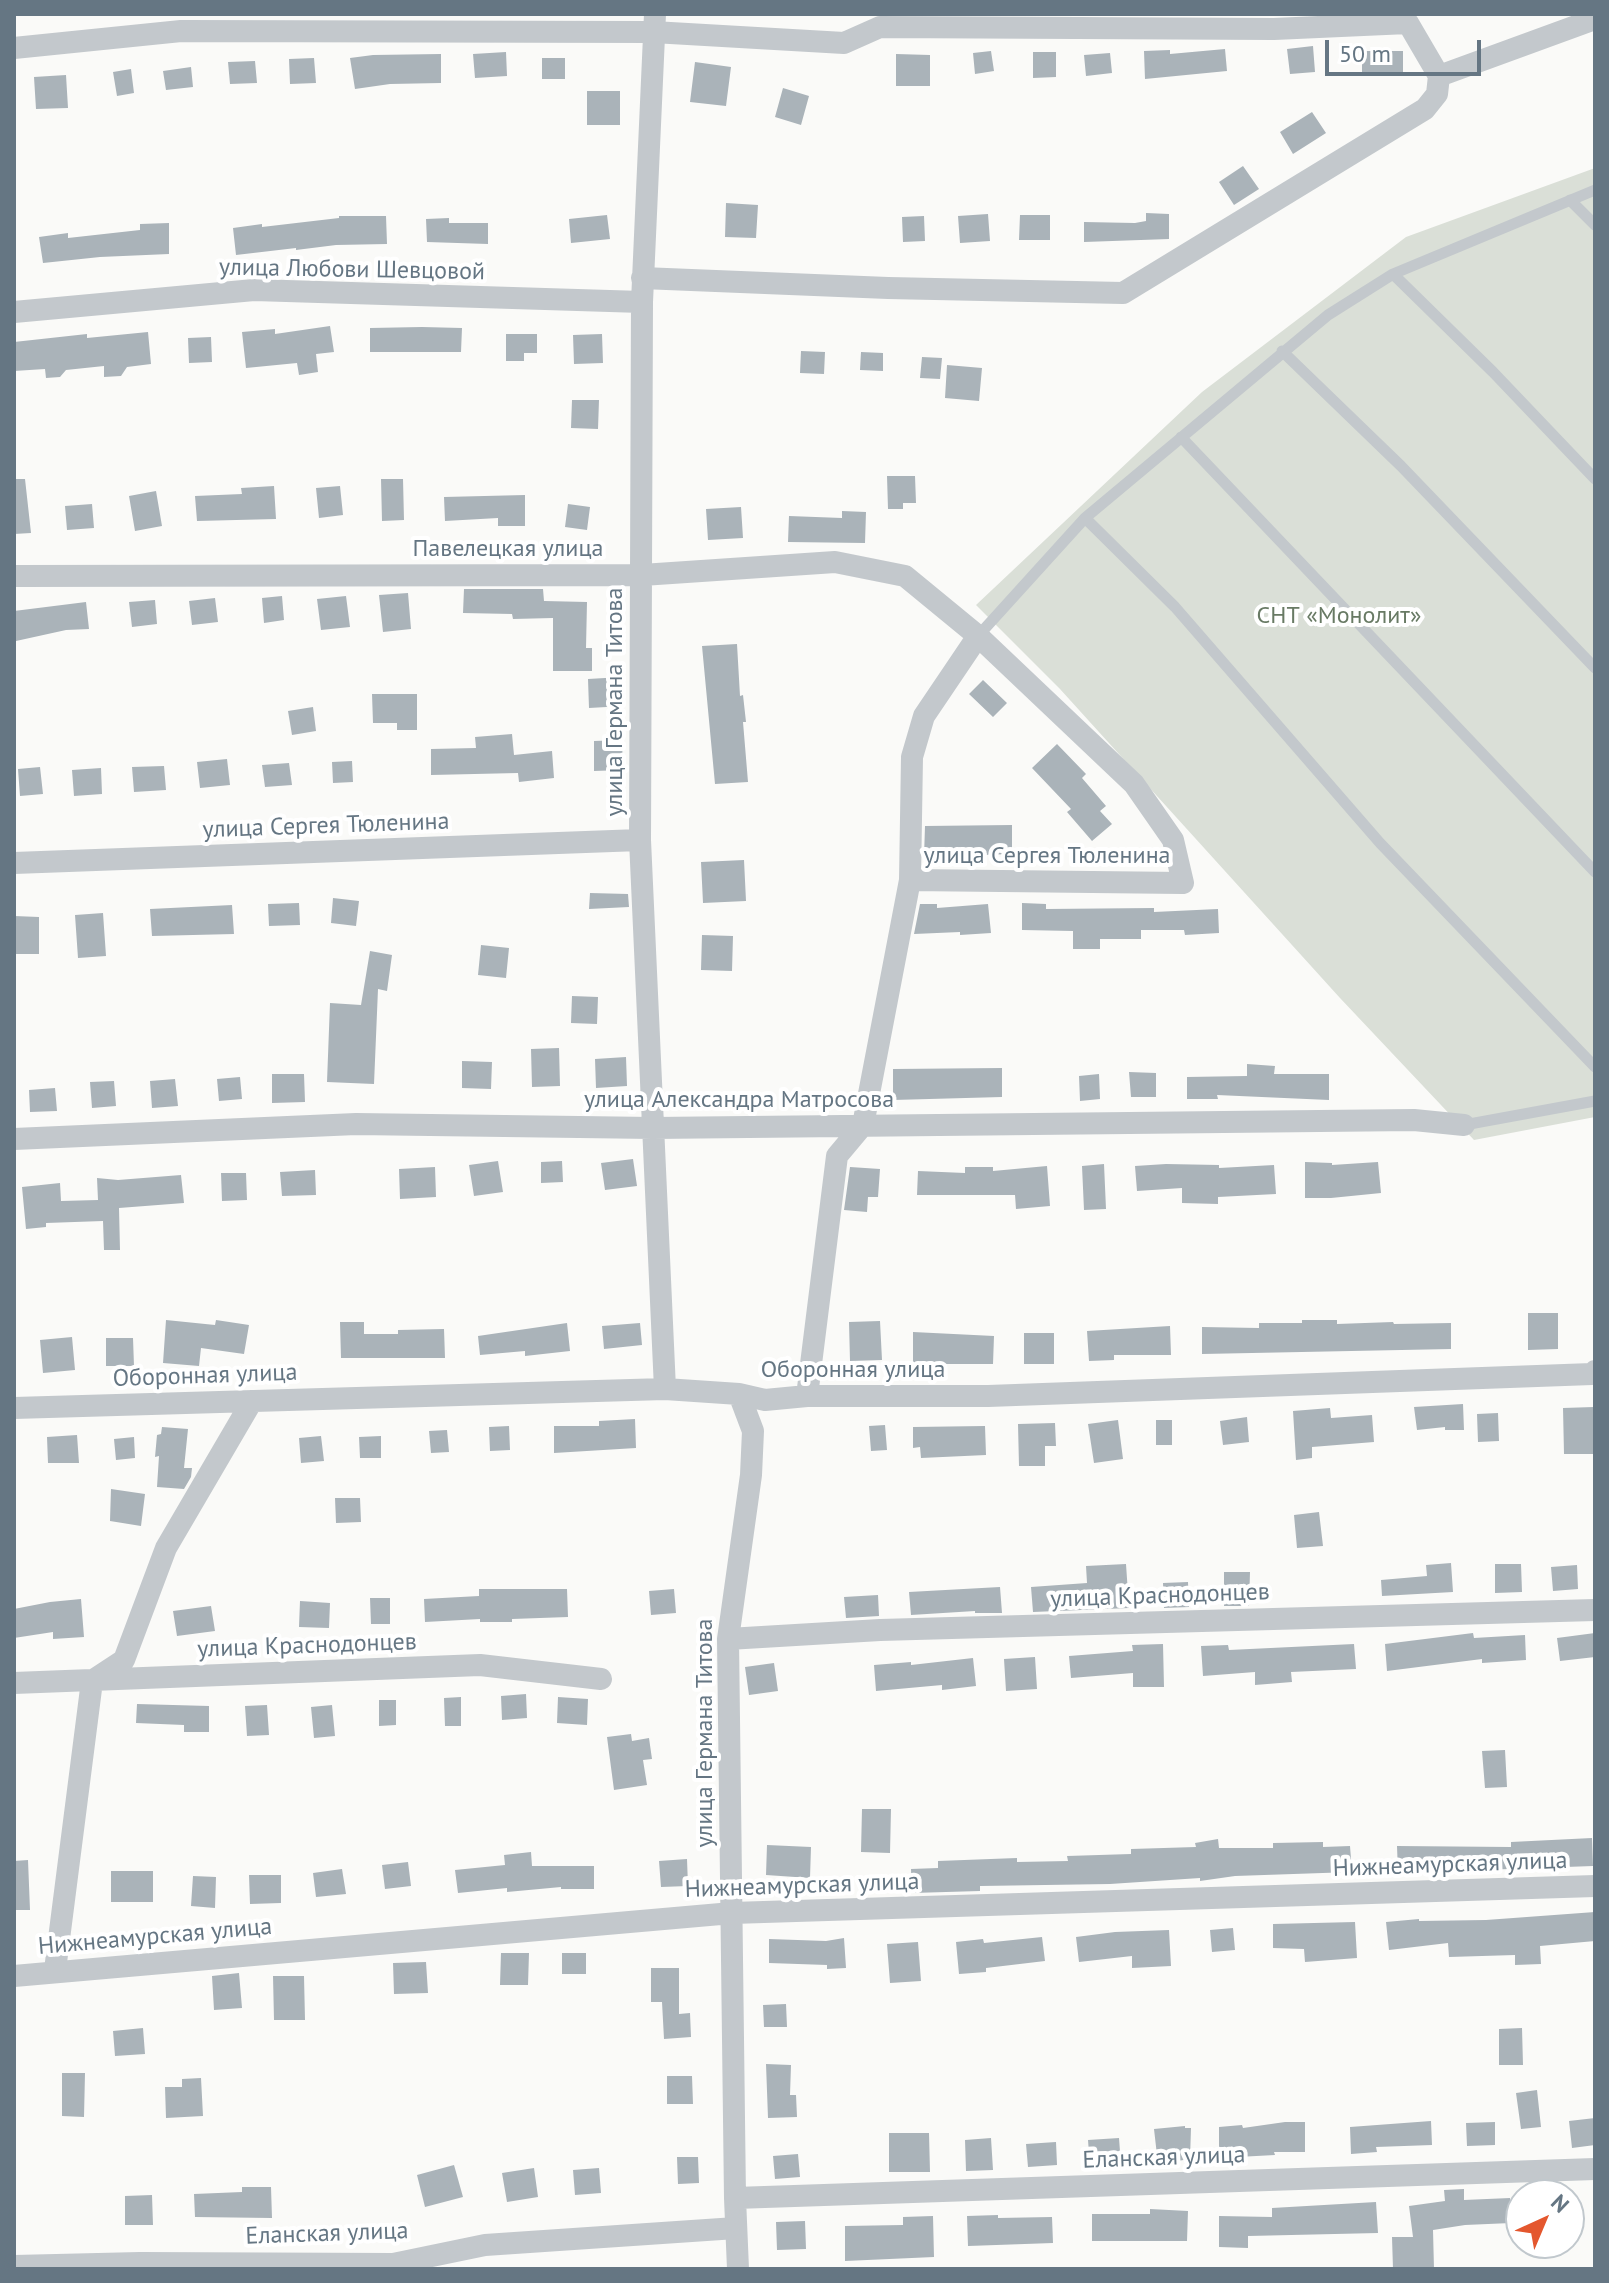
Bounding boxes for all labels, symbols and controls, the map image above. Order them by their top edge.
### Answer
scale bar [1329,24,1485,74]
text: 50 m [1339,38,1391,69]
street label: улица Любови Шевцовой [219,253,485,287]
street label: Павелецкая улица [412,535,604,563]
street label: улица Германа Титова [601,588,629,816]
park label: СНТ «Монолит» [1257,602,1421,630]
street label: улица Сергея Тюленина [202,807,450,845]
street label: улица Сергея Тюленина [924,842,1170,870]
street label: улица Александра Матросова [584,1086,894,1114]
street label: Оборонная улица [761,1356,945,1384]
street label: Оборонная улица [112,1358,298,1394]
street label: улица Краснодонцев [1050,1578,1270,1614]
street label: улица Германа Титова [691,1619,719,1847]
street label: улица Краснодонцев [197,1628,417,1664]
street label: Нижнеамурская улица [1332,1847,1568,1883]
street label: Нижнеамурская улица [684,1868,920,1904]
street label: Нижнеамурская улица [37,1912,273,1962]
street label: Еланская улица [1082,2141,1246,2175]
north arrow [1505,2179,1585,2259]
text: N [1545,2188,1575,2218]
street label: Еланская улица [245,2217,409,2251]

